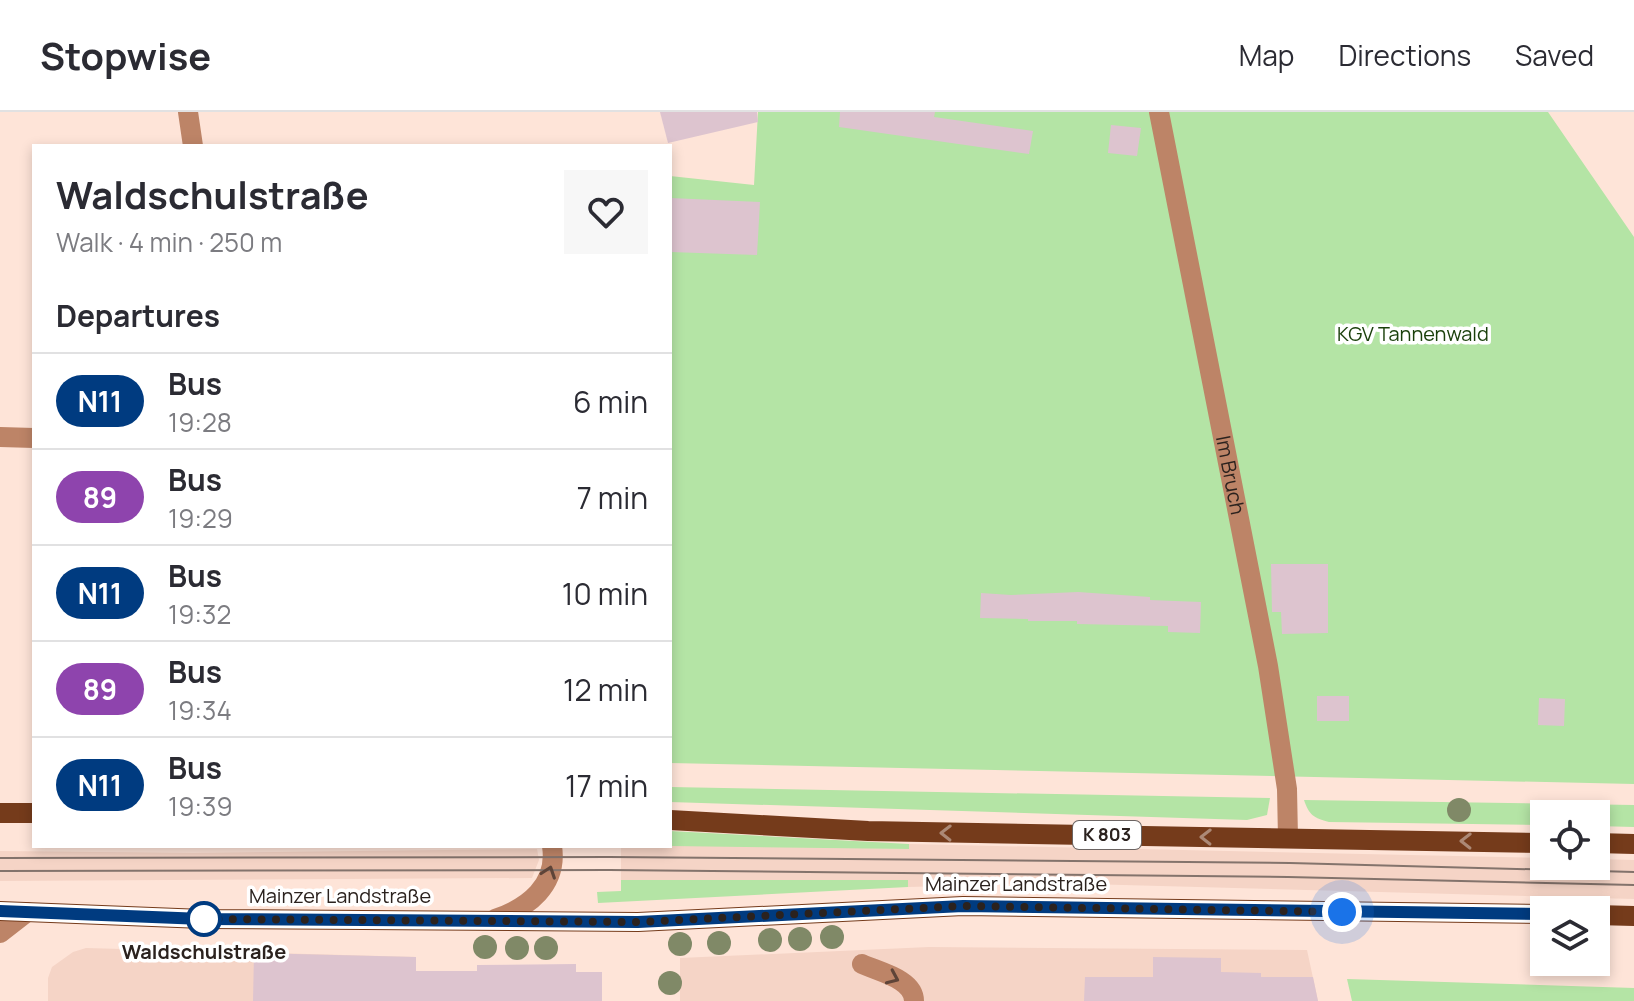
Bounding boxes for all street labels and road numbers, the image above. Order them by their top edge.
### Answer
street label: Im Bruch [1210,433,1252,517]
road number: K 803 [1073,821,1141,849]
street label: Mainzer Landstraße [925,870,1107,897]
street label: Mainzer Landstraße [249,882,431,909]

